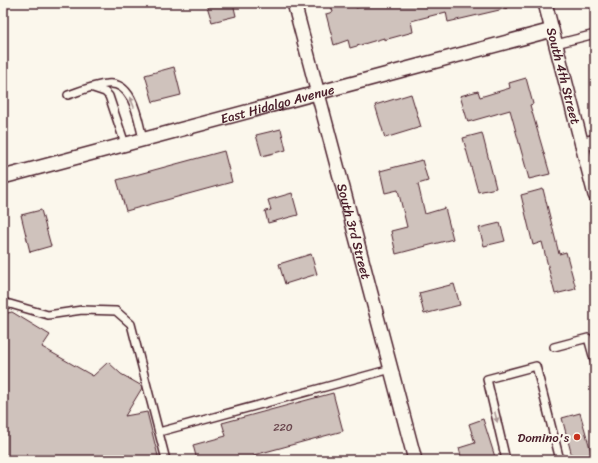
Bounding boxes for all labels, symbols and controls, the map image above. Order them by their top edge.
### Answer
street label: South 4th Street [540,25,587,127]
street label: East Hidalgo Avenue [218,78,337,130]
one-way arrow [129,96,135,107]
street label: South 3rd Street [330,181,378,282]
one-way arrow [493,411,499,423]
house number: 220 [273,418,293,437]
place label: Domino's [517,426,570,449]
marker: Domino's [572,432,582,442]

